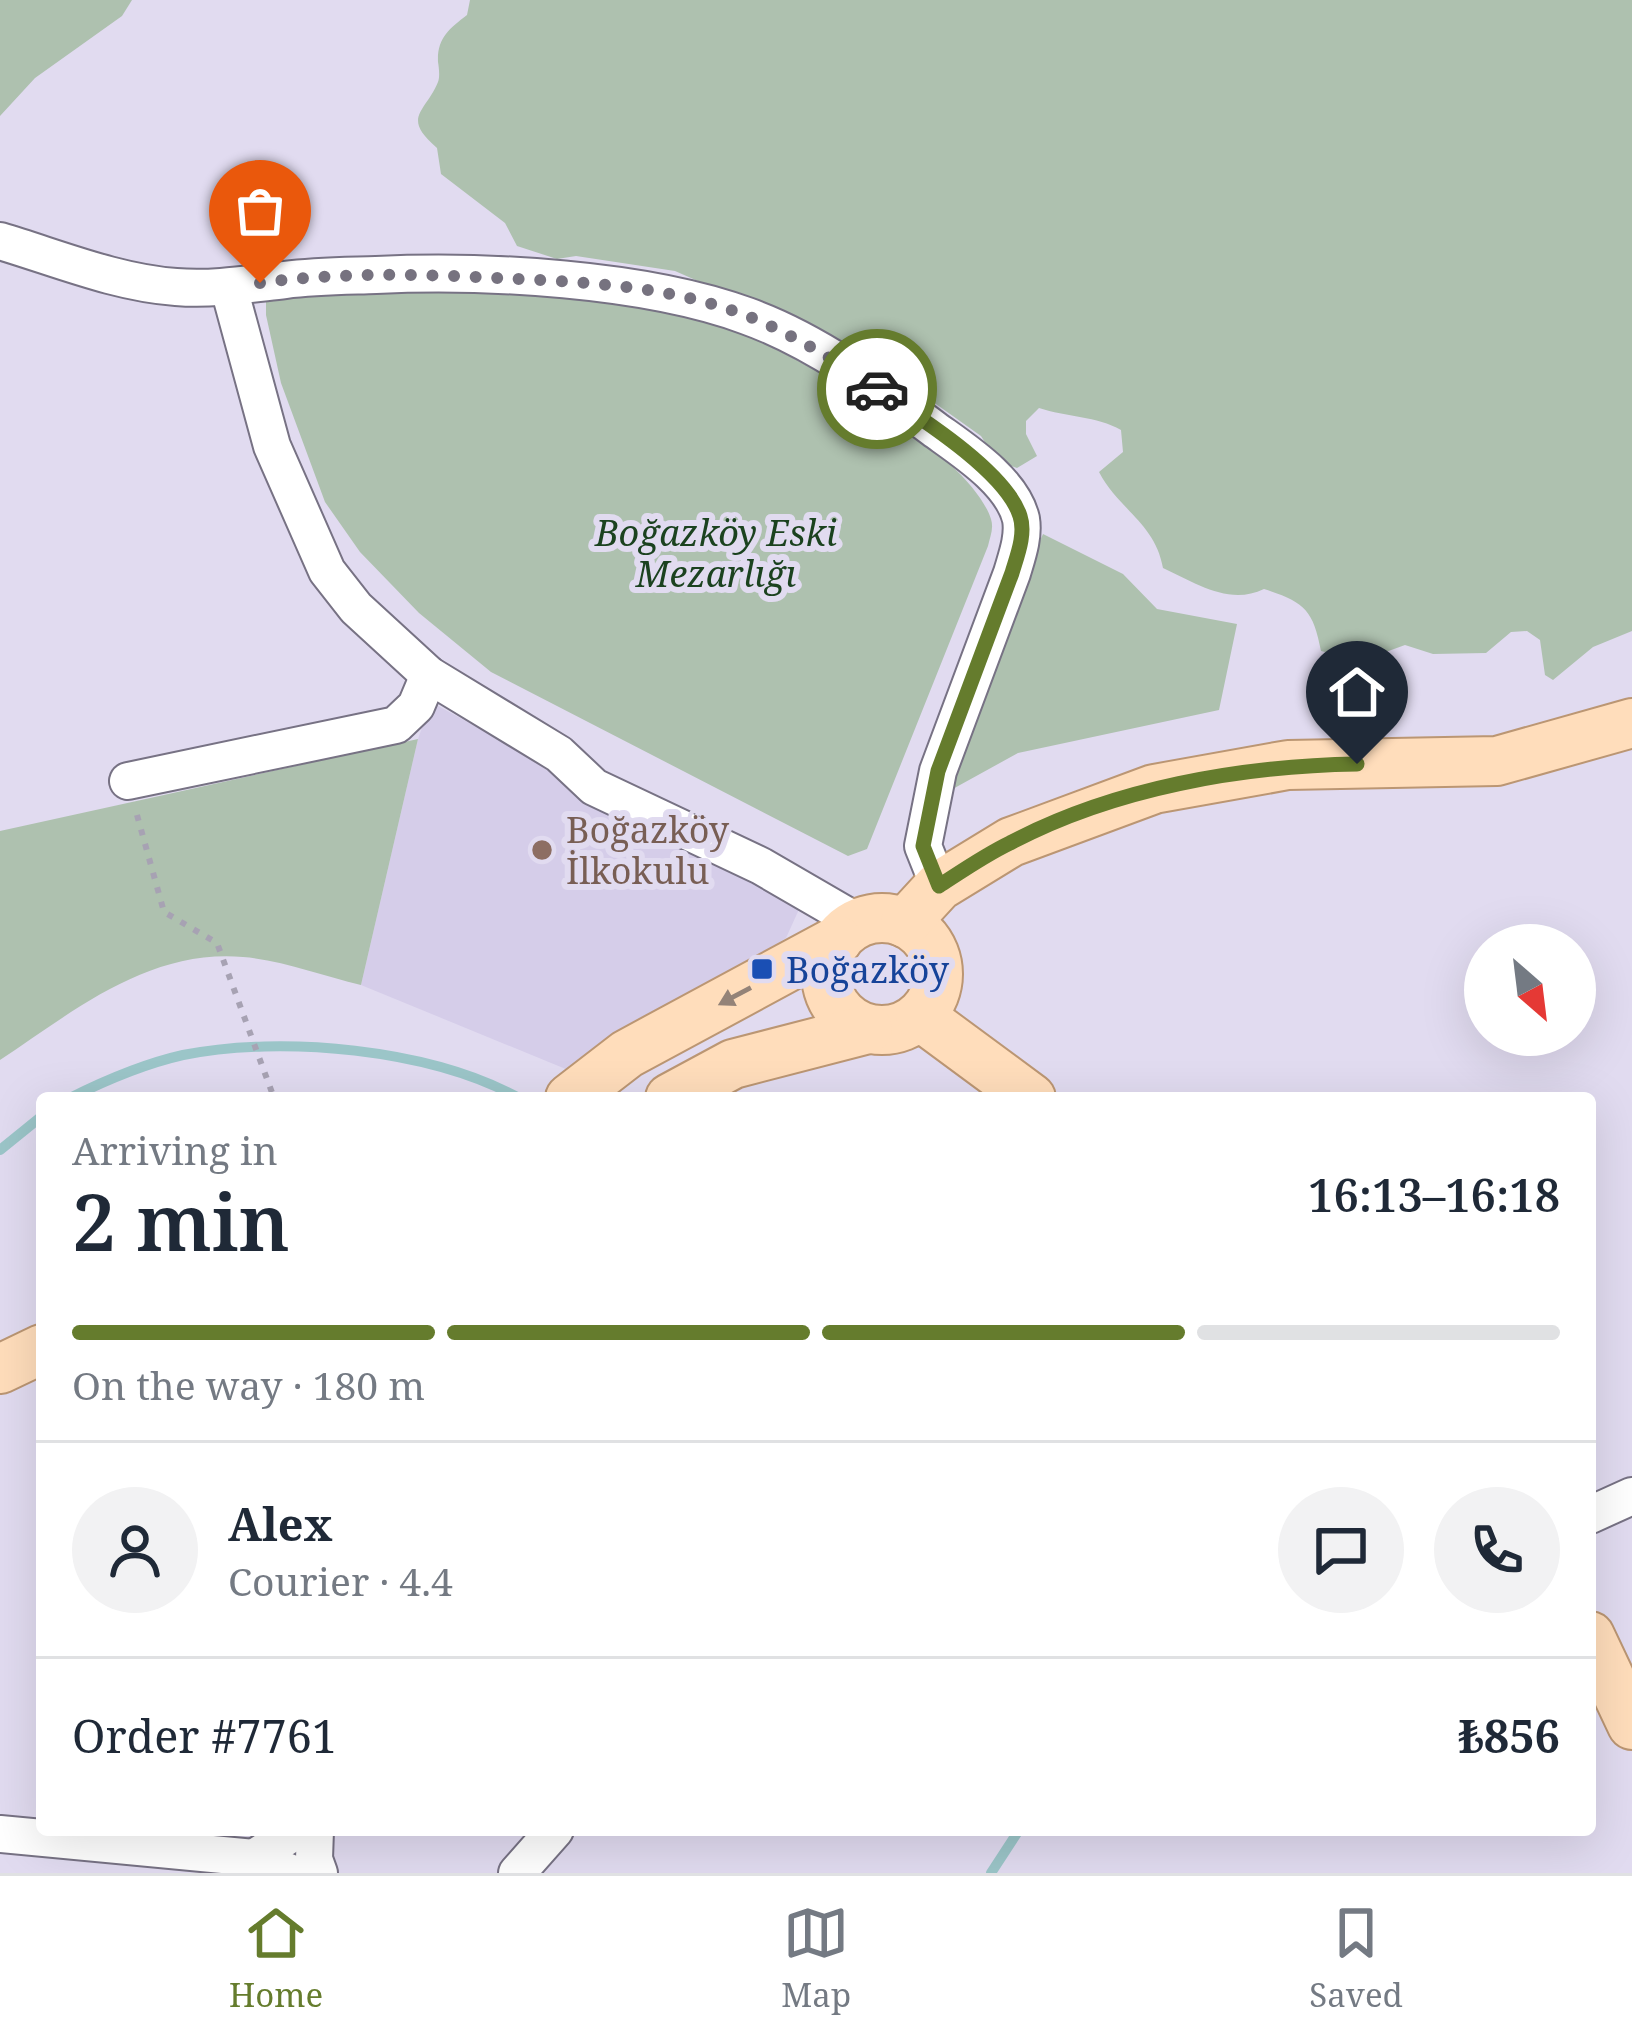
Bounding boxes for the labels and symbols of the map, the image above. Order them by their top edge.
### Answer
pin [209,160,311,283]
courier [817,329,937,449]
park label: Boğazköy Eski Mezarlığı [594,508,837,598]
pin [1306,641,1408,764]
place label: Boğazköy İlkokulu [566,805,730,895]
marker: Boğazköy İlkokulu [529,837,555,863]
north arrow [1464,924,1596,1056]
place label: Boğazköy [786,945,950,994]
marker: Boğazköy [749,956,775,982]
one-way arrow [718,985,753,1006]

